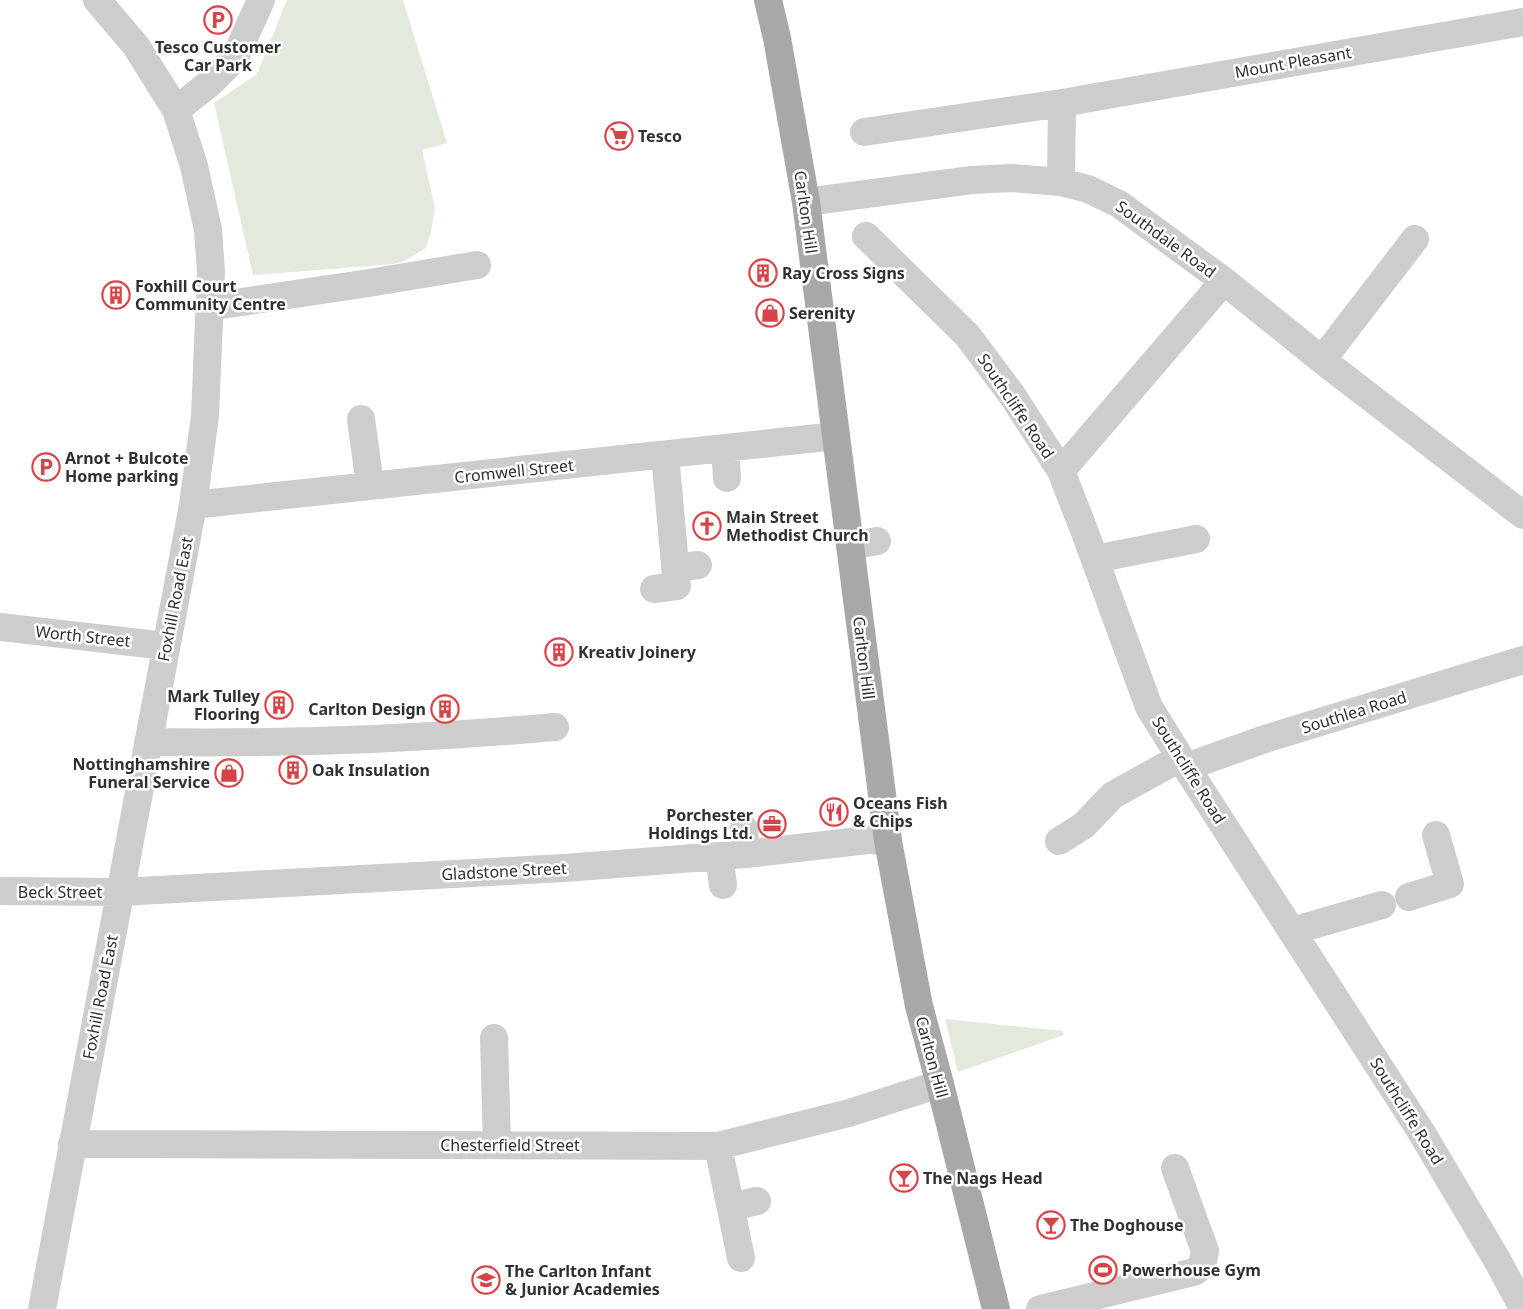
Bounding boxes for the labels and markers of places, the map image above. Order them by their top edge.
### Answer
parking icon: Tesco Customer Car Park [203,5,233,35]
place label: Tesco Customer Car Park [155,36,281,76]
supermarket icon: Tesco [604,121,634,151]
place label: Tesco [638,125,682,147]
building icon: Ray Cross Signs [748,258,778,288]
place label: Ray Cross Signs [782,262,905,284]
place label: Foxhill Court Community Centre [135,275,286,315]
building icon: Foxhill Court Community Centre [101,280,131,310]
shop icon: Serenity [755,298,785,328]
place label: Serenity [789,302,856,324]
place label: Arnot + Bulcote Home parking [65,447,189,487]
parking icon: Arnot + Bulcote Home parking [31,452,61,482]
place label: Main Street Methodist Church [726,506,869,546]
church icon: Main Street Methodist Church [692,511,722,541]
building icon: Kreativ Joinery [544,637,574,667]
place label: Kreativ Joinery [578,641,697,663]
place label: Mark Tulley Flooring [167,685,261,725]
building icon: Mark Tulley Flooring [264,690,294,720]
building icon: Carlton Design [430,694,460,724]
place label: Carlton Design [308,698,426,720]
place label: Nottinghamshire Funeral Service [73,753,210,793]
building icon: Oak Insulation [278,755,308,785]
shop icon: Nottinghamshire Funeral Service [214,758,244,788]
place label: Oak Insulation [312,759,430,781]
place label: Oceans Fish & Chips [853,792,948,832]
restaurant icon: Oceans Fish & Chips [819,797,849,827]
place label: Porchester Holdings Ltd. [648,804,753,844]
office icon: Porchester Holdings Ltd. [757,809,787,839]
bar icon: The Nags Head [889,1163,919,1193]
place label: The Nags Head [923,1167,1043,1189]
bar icon: The Doghouse [1036,1210,1066,1240]
place label: The Doghouse [1070,1214,1184,1236]
sports icon: Powerhouse Gym [1088,1255,1118,1285]
place label: Powerhouse Gym [1122,1259,1261,1281]
place label: The Carlton Infant & Junior Academies [505,1260,660,1300]
school or university icon: The Carlton Infant & Junior Academies [471,1265,501,1295]

